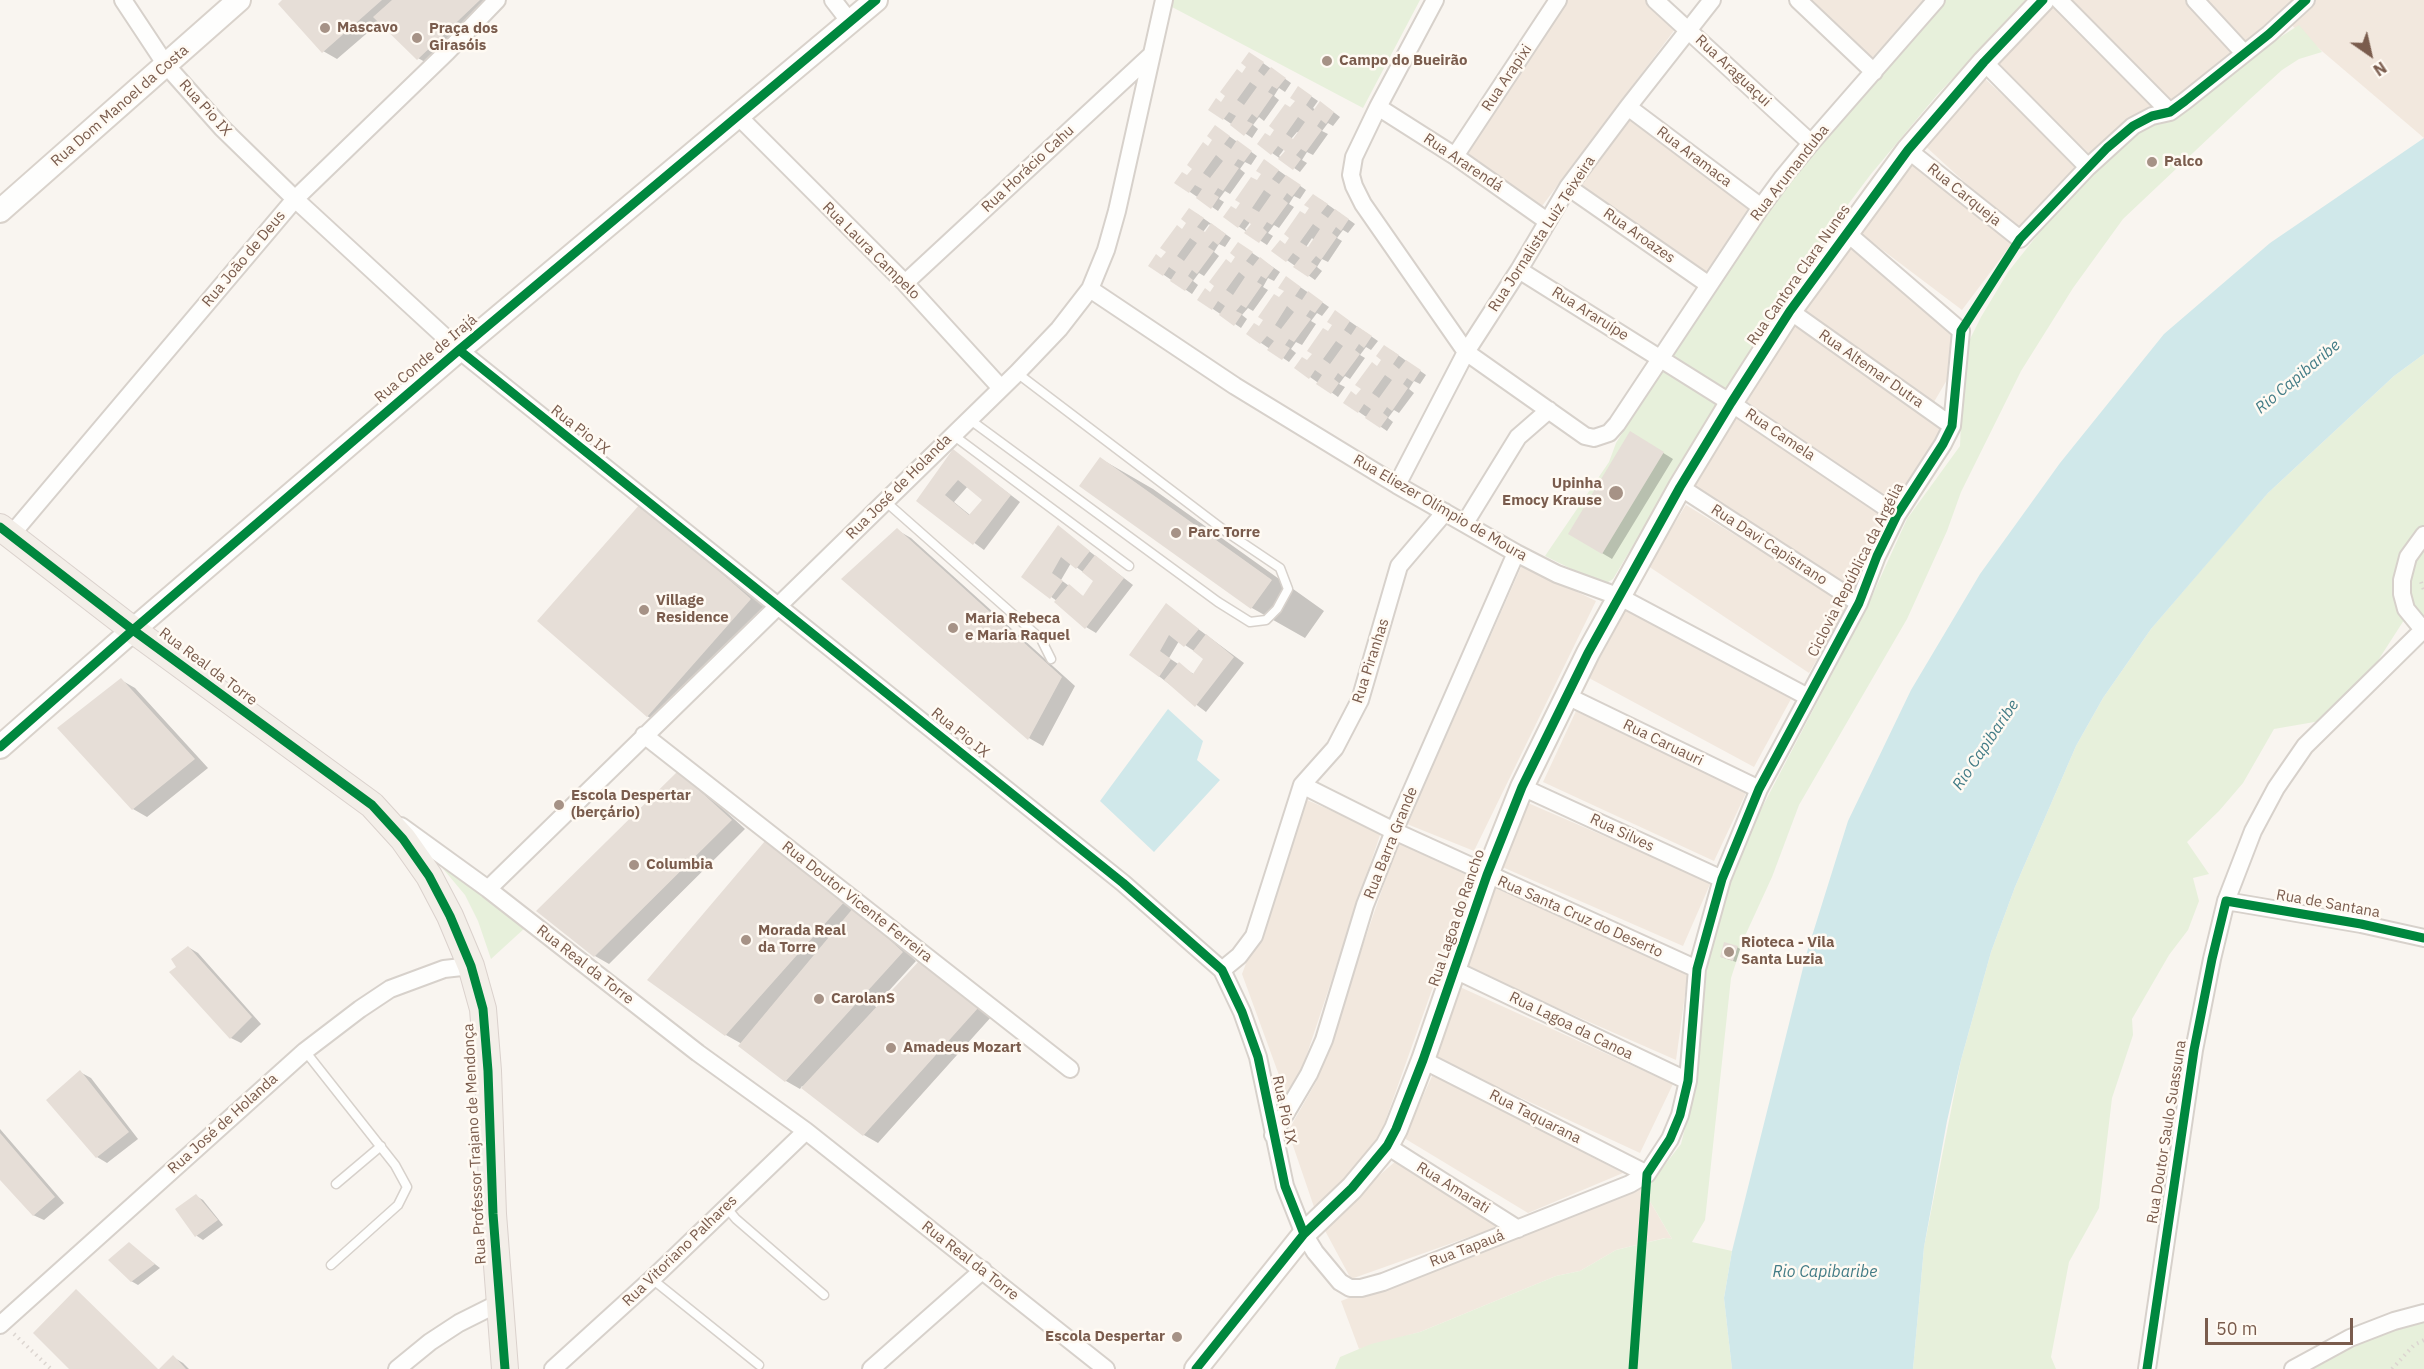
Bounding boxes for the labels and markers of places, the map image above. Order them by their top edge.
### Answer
place label: Mascavo [337,19,398,37]
place label: Praça dos Girasóis [429,20,498,55]
marker: Mascavo [318,21,332,35]
marker: Praça dos Girasóis [410,31,424,45]
place label: Campo do Bueirão [1339,52,1467,70]
marker: Campo do Bueirão [1320,54,1334,68]
place label: Palco [2164,153,2203,171]
marker: Palco [2145,155,2159,169]
place label: Upinha Emocy Krause [1502,475,1602,510]
marker: Upinha Emocy Krause [1607,484,1625,502]
place label: Parc Torre [1188,524,1260,542]
marker: Parc Torre [1169,526,1183,540]
place label: Village Residence [656,592,729,627]
marker: Village Residence [637,603,651,617]
place label: Maria Rebeca e Maria Raquel [965,610,1070,645]
marker: Maria Rebeca e Maria Raquel [946,621,960,635]
place label: Escola Despertar (berçário) [571,787,691,822]
marker: Escola Despertar (berçário) [552,798,566,812]
place label: Columbia [646,856,713,874]
marker: Columbia [627,858,641,872]
place label: Morada Real da Torre [758,922,846,957]
marker: Morada Real da Torre [739,933,753,947]
place label: Rioteca - Vila Santa Luzia [1741,934,1834,969]
marker: Rioteca - Vila Santa Luzia [1722,945,1736,959]
place label: CarolanS [831,990,895,1008]
marker: CarolanS [812,992,826,1006]
place label: Amadeus Mozart [903,1039,1022,1057]
marker: Amadeus Mozart [884,1041,898,1055]
place label: Escola Despertar [1045,1328,1165,1346]
marker: Escola Despertar [1170,1330,1184,1344]

